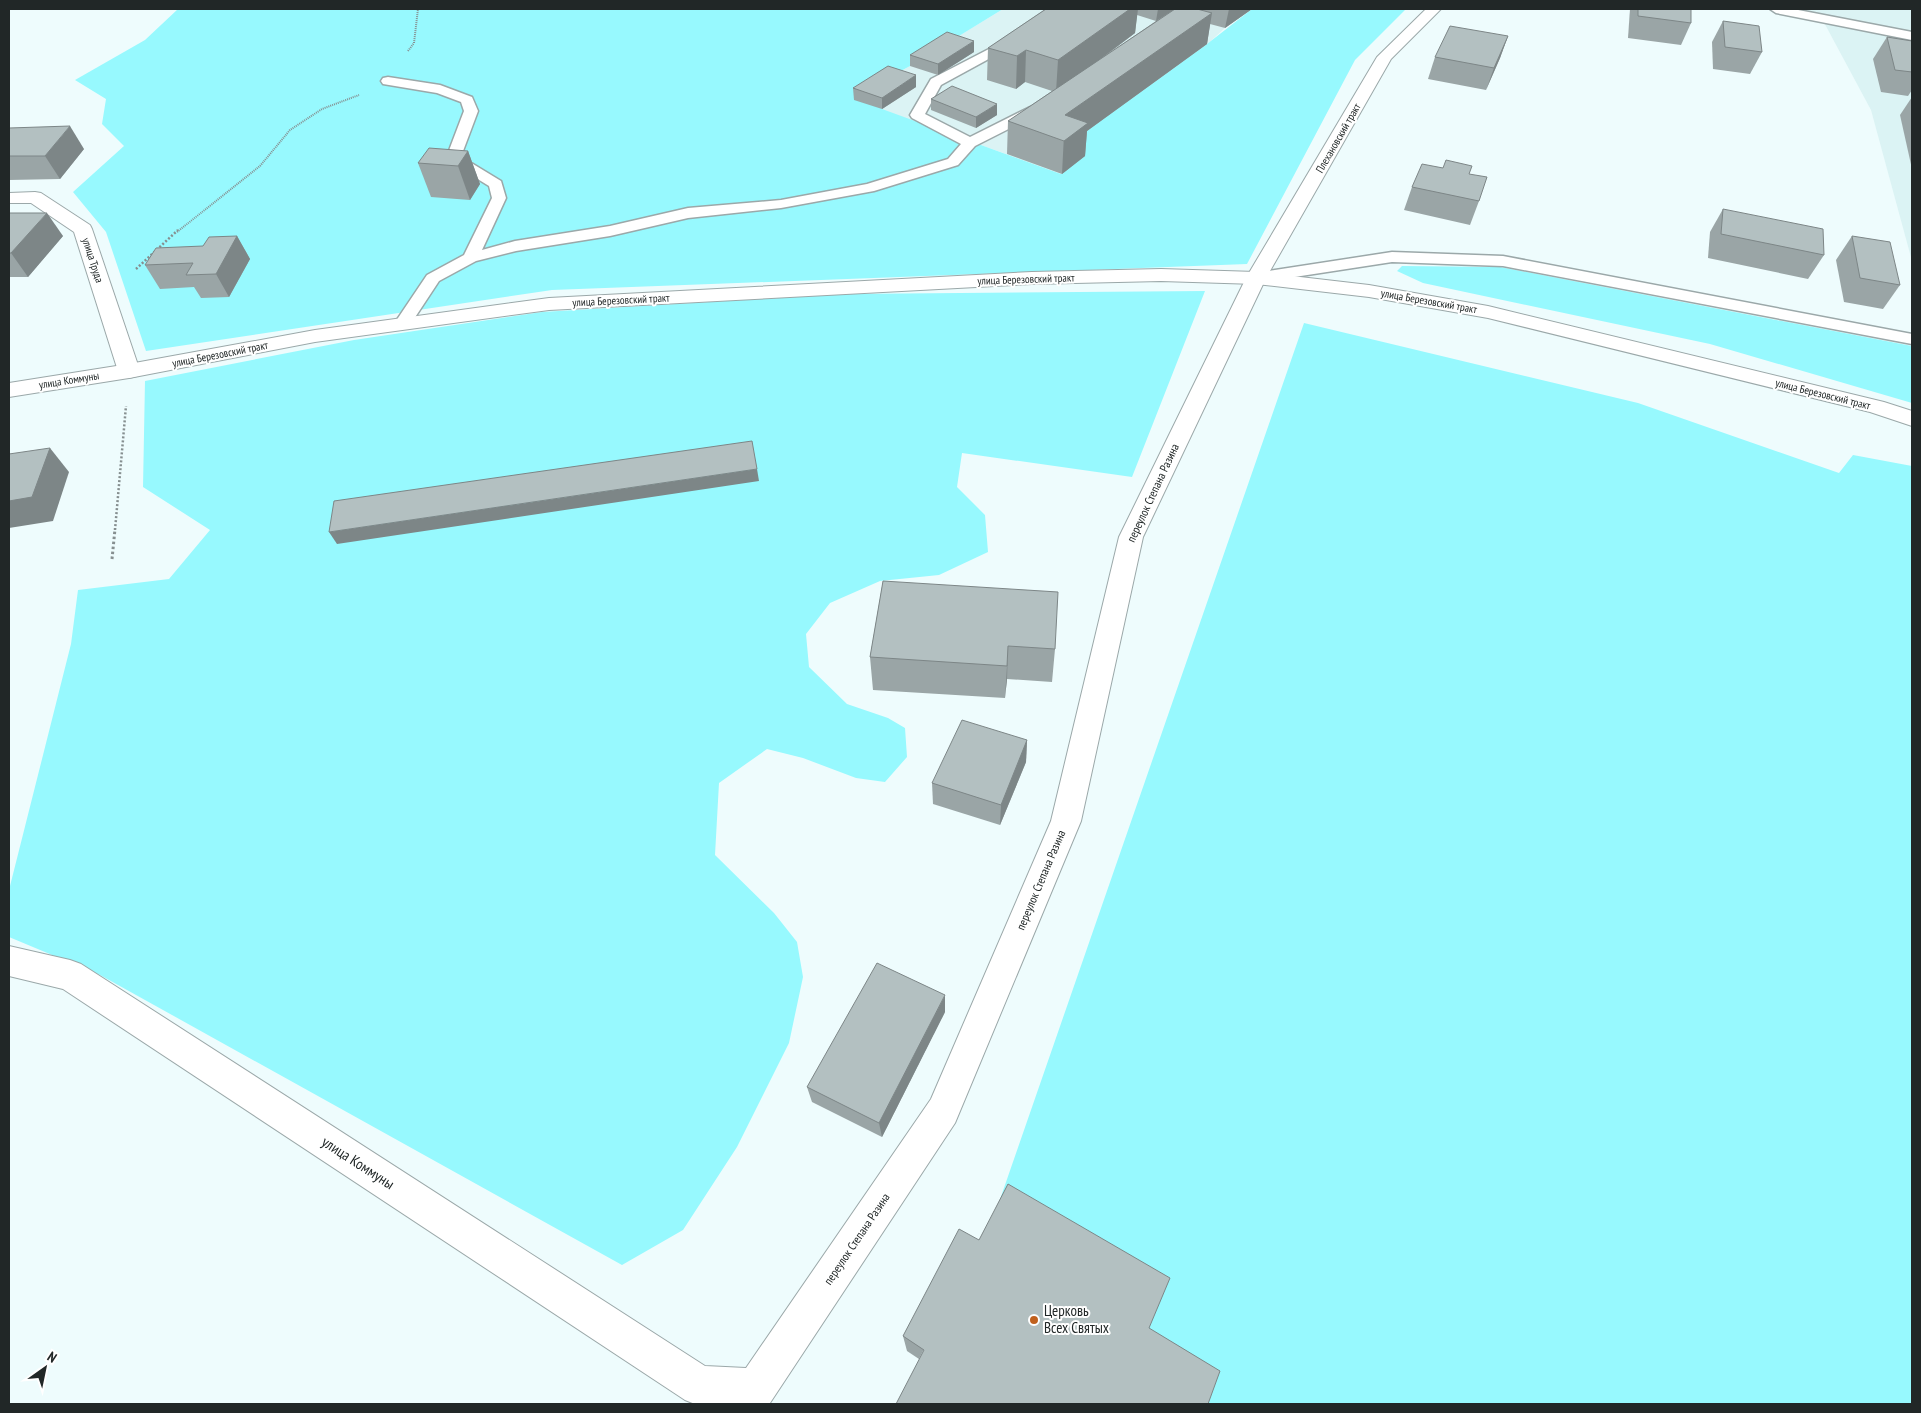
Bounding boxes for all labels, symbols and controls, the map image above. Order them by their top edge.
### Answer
street label: Плехановский тракт [1312,100,1364,175]
street label: улица Труда [79,236,107,284]
street label: улица Березовский тракт [977,270,1075,288]
street label: улица Березовский тракт [1380,286,1479,316]
street label: улица Березовский тракт [572,290,670,310]
street label: улица Березовский тракт [171,338,270,370]
street label: улица Коммуны [38,368,100,392]
street label: улица Березовский тракт [1774,375,1872,413]
street label: переулок Степана Разина [1123,441,1182,545]
street label: переулок Степана Разина [1013,827,1068,932]
street label: улица Коммуны [318,1132,398,1193]
street label: переулок Степана Разина [820,1190,893,1287]
place label: Церковь Всех Святых [1044,1301,1109,1337]
marker: Церковь Всех Святых [1028,1314,1040,1326]
north arrow [20,1343,70,1393]
text: N [44,1347,60,1367]

